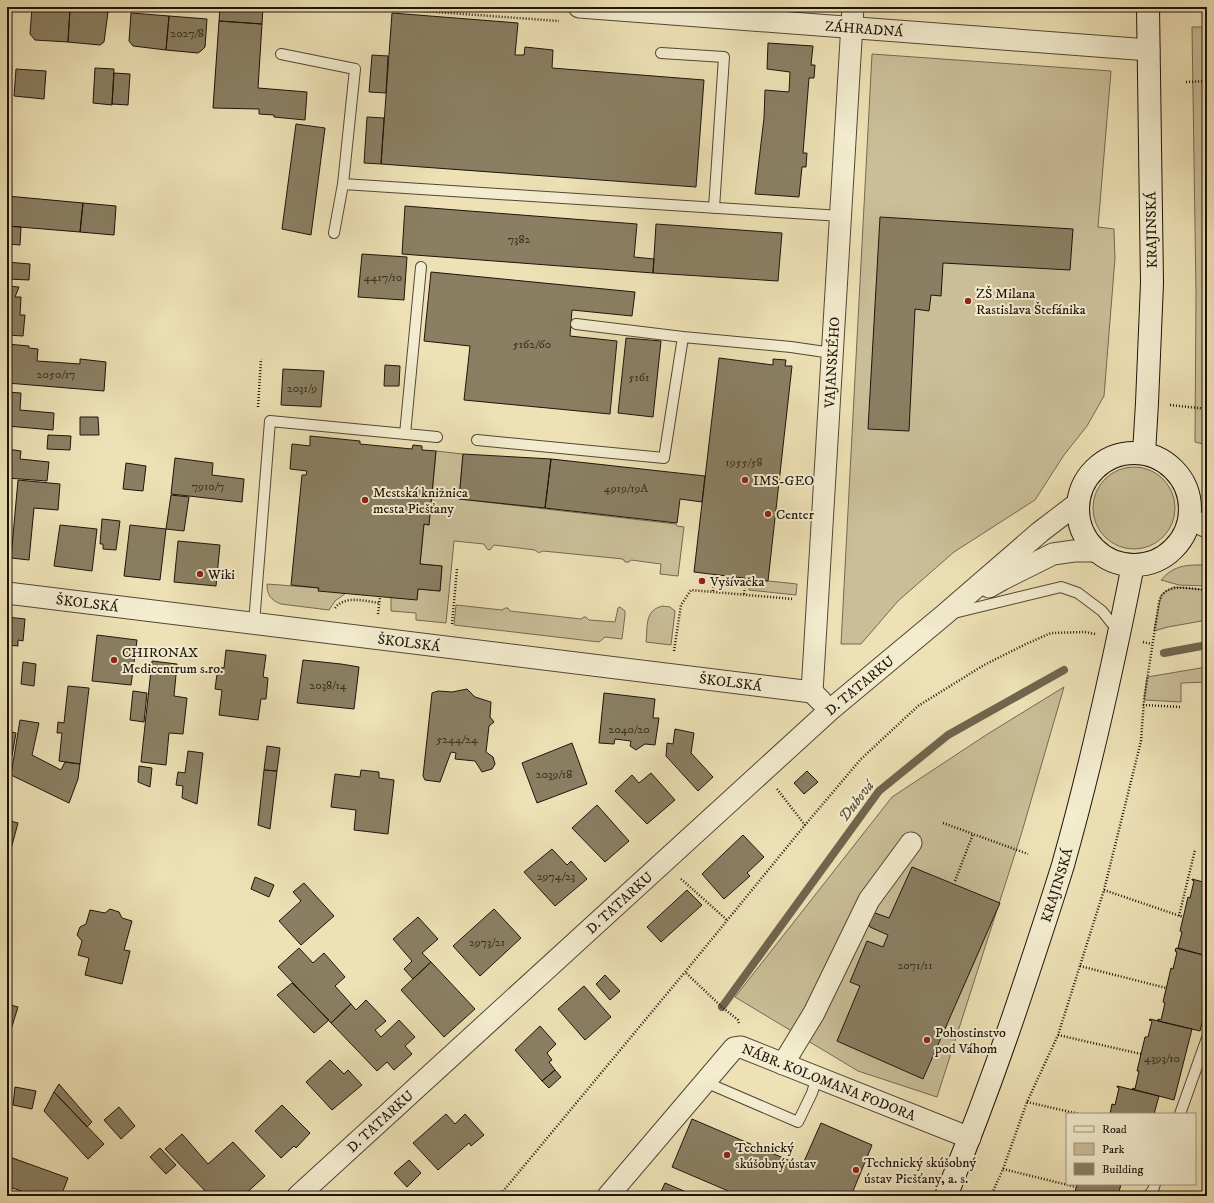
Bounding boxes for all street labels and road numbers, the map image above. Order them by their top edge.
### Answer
street label: ZÁHRADNÁ [824,18,905,42]
street label: KRAJINSKÁ [1142,190,1162,269]
street label: VAJANSKÉHO [821,316,844,410]
street label: ŠKOLSKÁ [55,591,121,617]
street label: ŠKOLSKÁ [377,631,442,656]
street label: D. TATARKU [822,652,898,720]
street label: ŠKOLSKÁ [698,670,764,696]
street label: KRAJINSKÁ [1037,845,1078,925]
street label: D. TATARKU [583,868,657,938]
street label: NÁBR. KOLOMANA FODORA [739,1040,919,1126]
street label: D. TATARKU [343,1087,418,1157]

